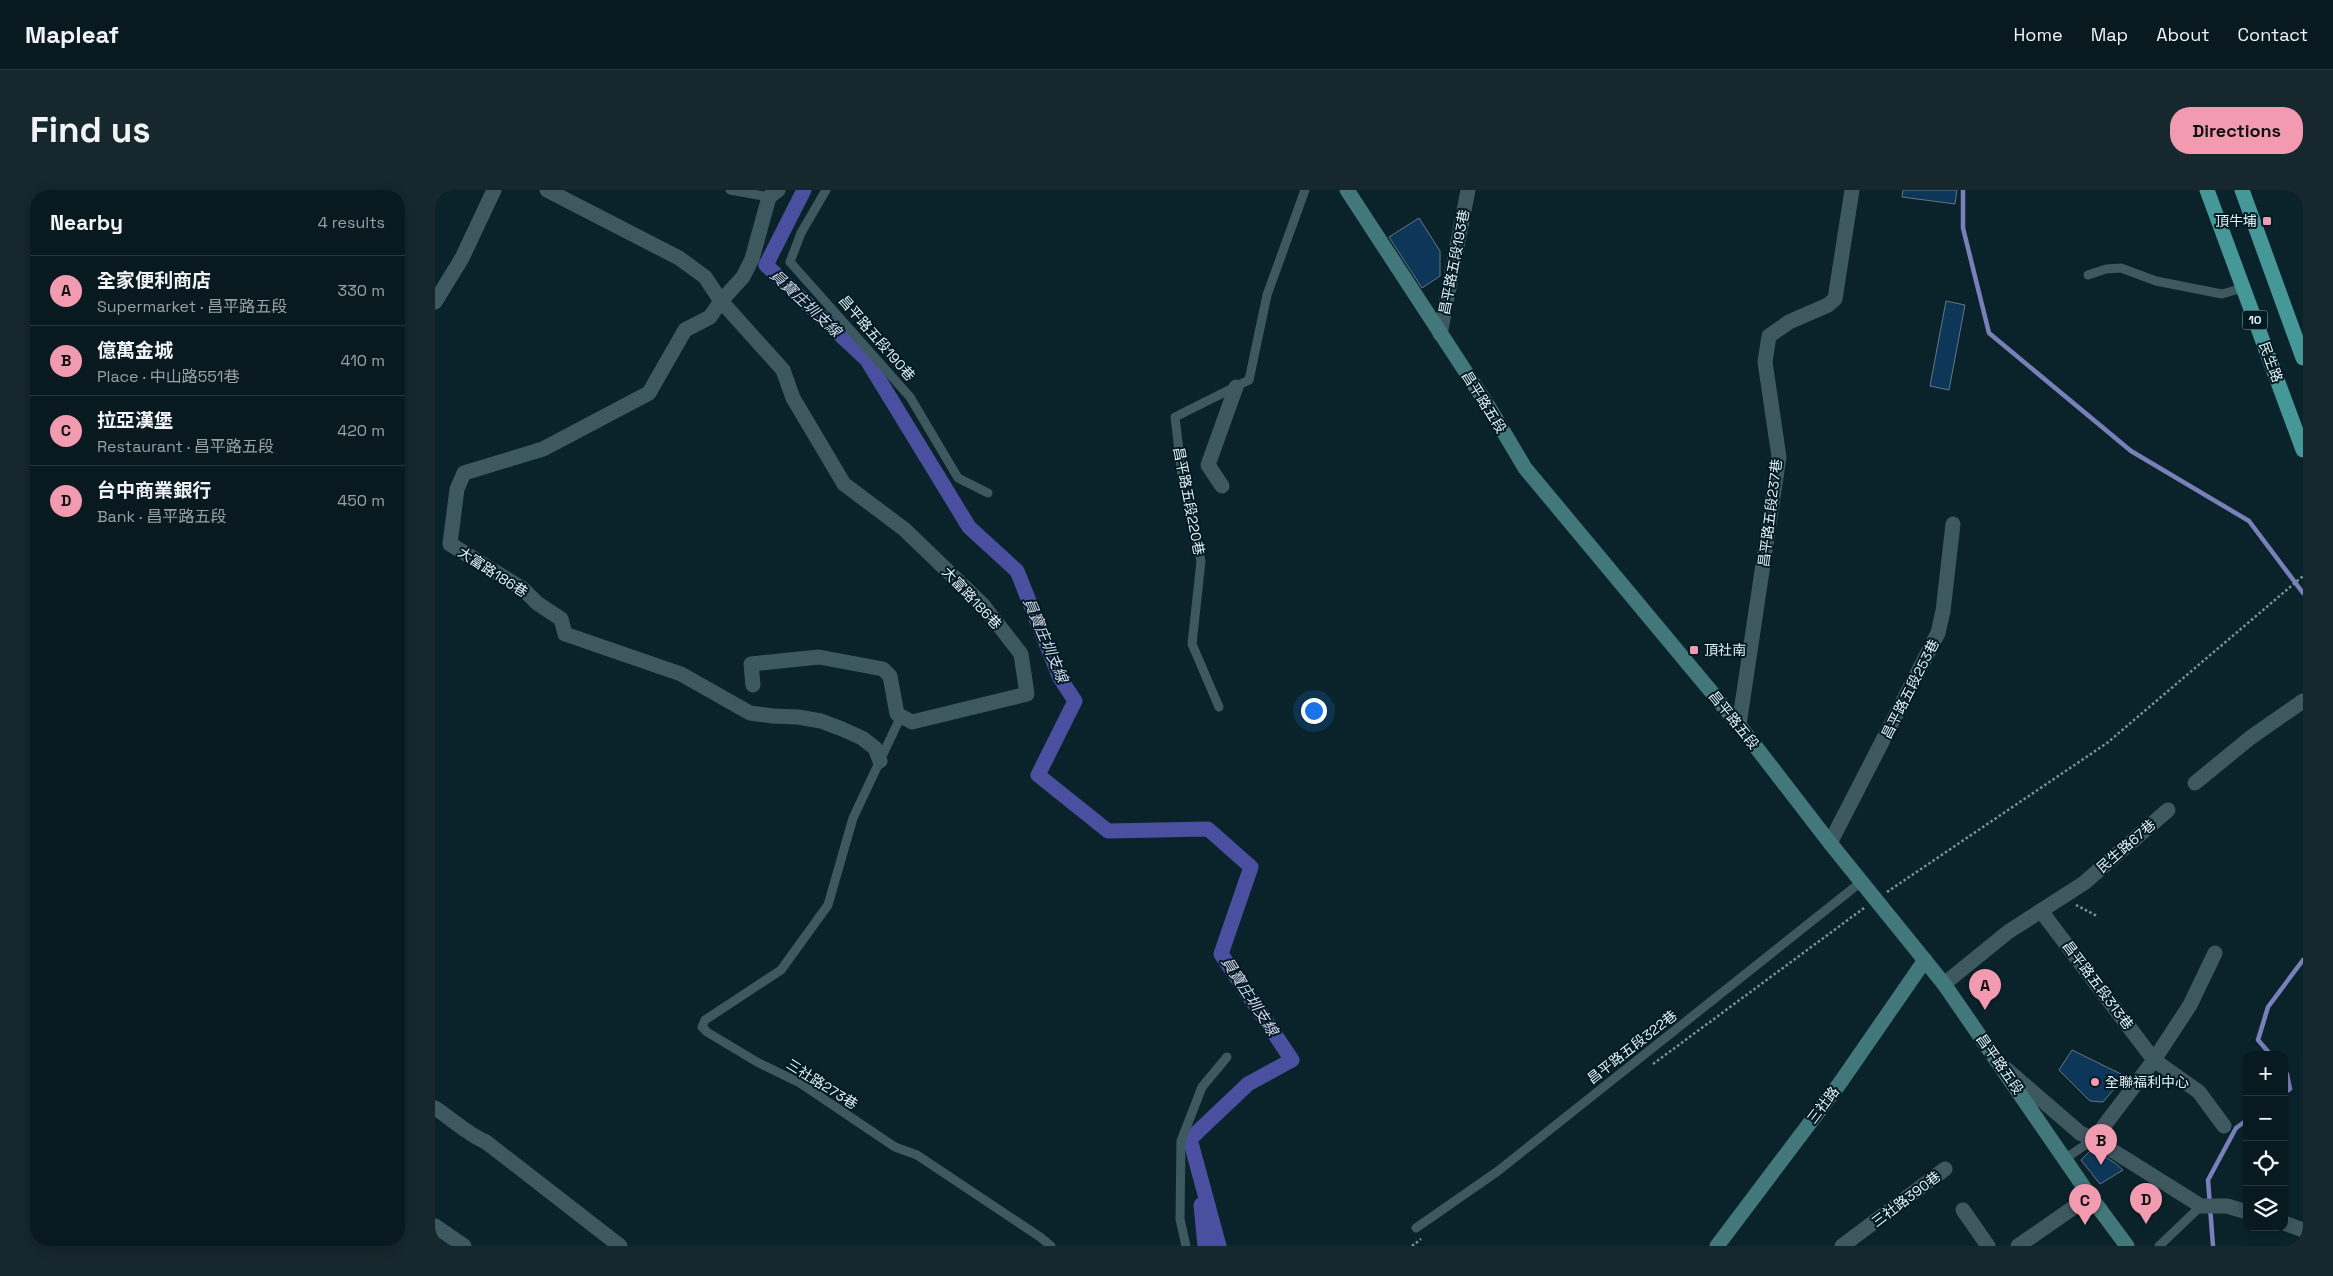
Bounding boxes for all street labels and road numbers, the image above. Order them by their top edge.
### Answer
street label: 昌平路五段193巷 [1435,208,1473,316]
street label: 昌平路五段190巷 [835,292,919,384]
road number: 10 [2243,310,2267,330]
street label: 民生路 [2255,339,2287,385]
street label: 昌平路五段 [1458,368,1510,436]
street label: 昌平路五段220巷 [1170,445,1208,557]
street label: 昌平路五段237巷 [1754,458,1786,568]
street label: 大富路186巷 [455,543,531,601]
street label: 大富路186巷 [938,563,1006,633]
street label: 昌平路五段253巷 [1877,636,1943,742]
street label: 昌平路五段 [1705,687,1763,753]
street label: 民生路67巷 [2093,816,2159,876]
street label: 昌平路五段313巷 [2059,937,2137,1033]
street label: 昌平路五段322巷 [1583,1006,1681,1088]
street label: 昌平路五段 [1973,1030,2027,1098]
street label: 三社路273巷 [783,1055,861,1113]
street label: 三社路 [1803,1083,1843,1127]
street label: 三社路390巷 [1868,1167,1944,1231]

